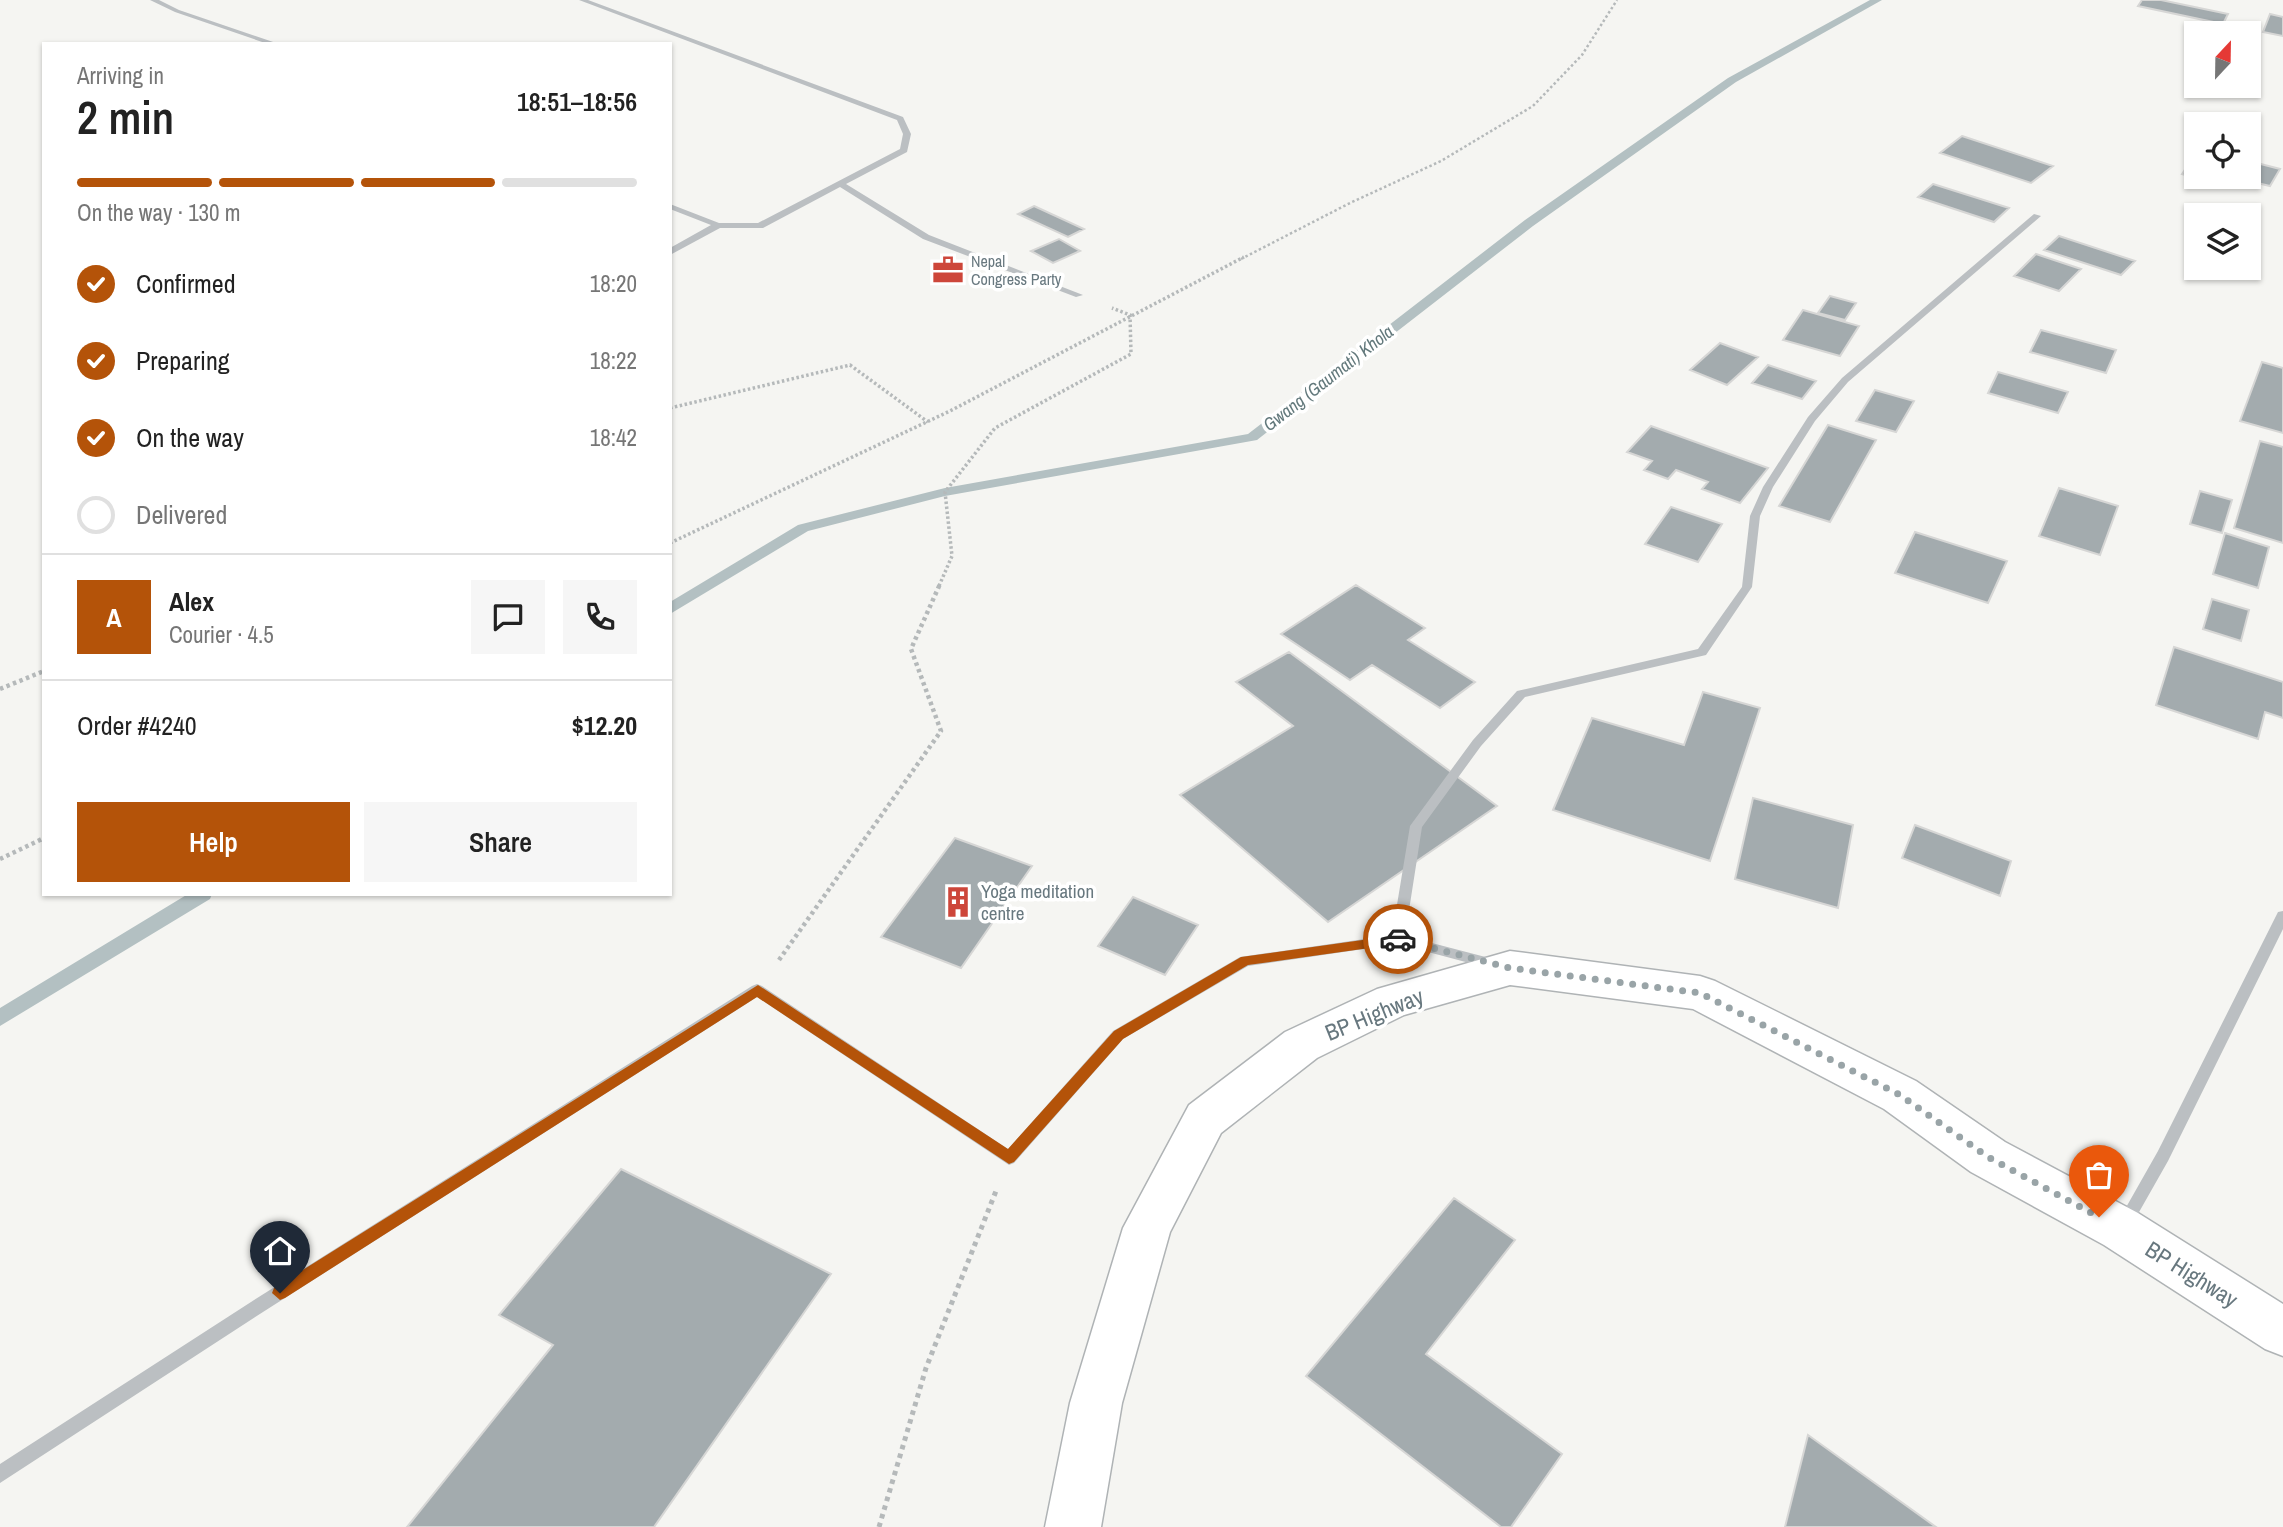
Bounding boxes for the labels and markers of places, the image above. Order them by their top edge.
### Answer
place label: Nepal Congress Party [971,250,1062,290]
office icon: Nepal Congress Party [931,253,965,287]
place label: Yoga meditation centre [981,878,1094,926]
building icon: Yoga meditation centre [941,885,975,919]
pin [2069,1145,2129,1217]
pin [250,1221,310,1293]

